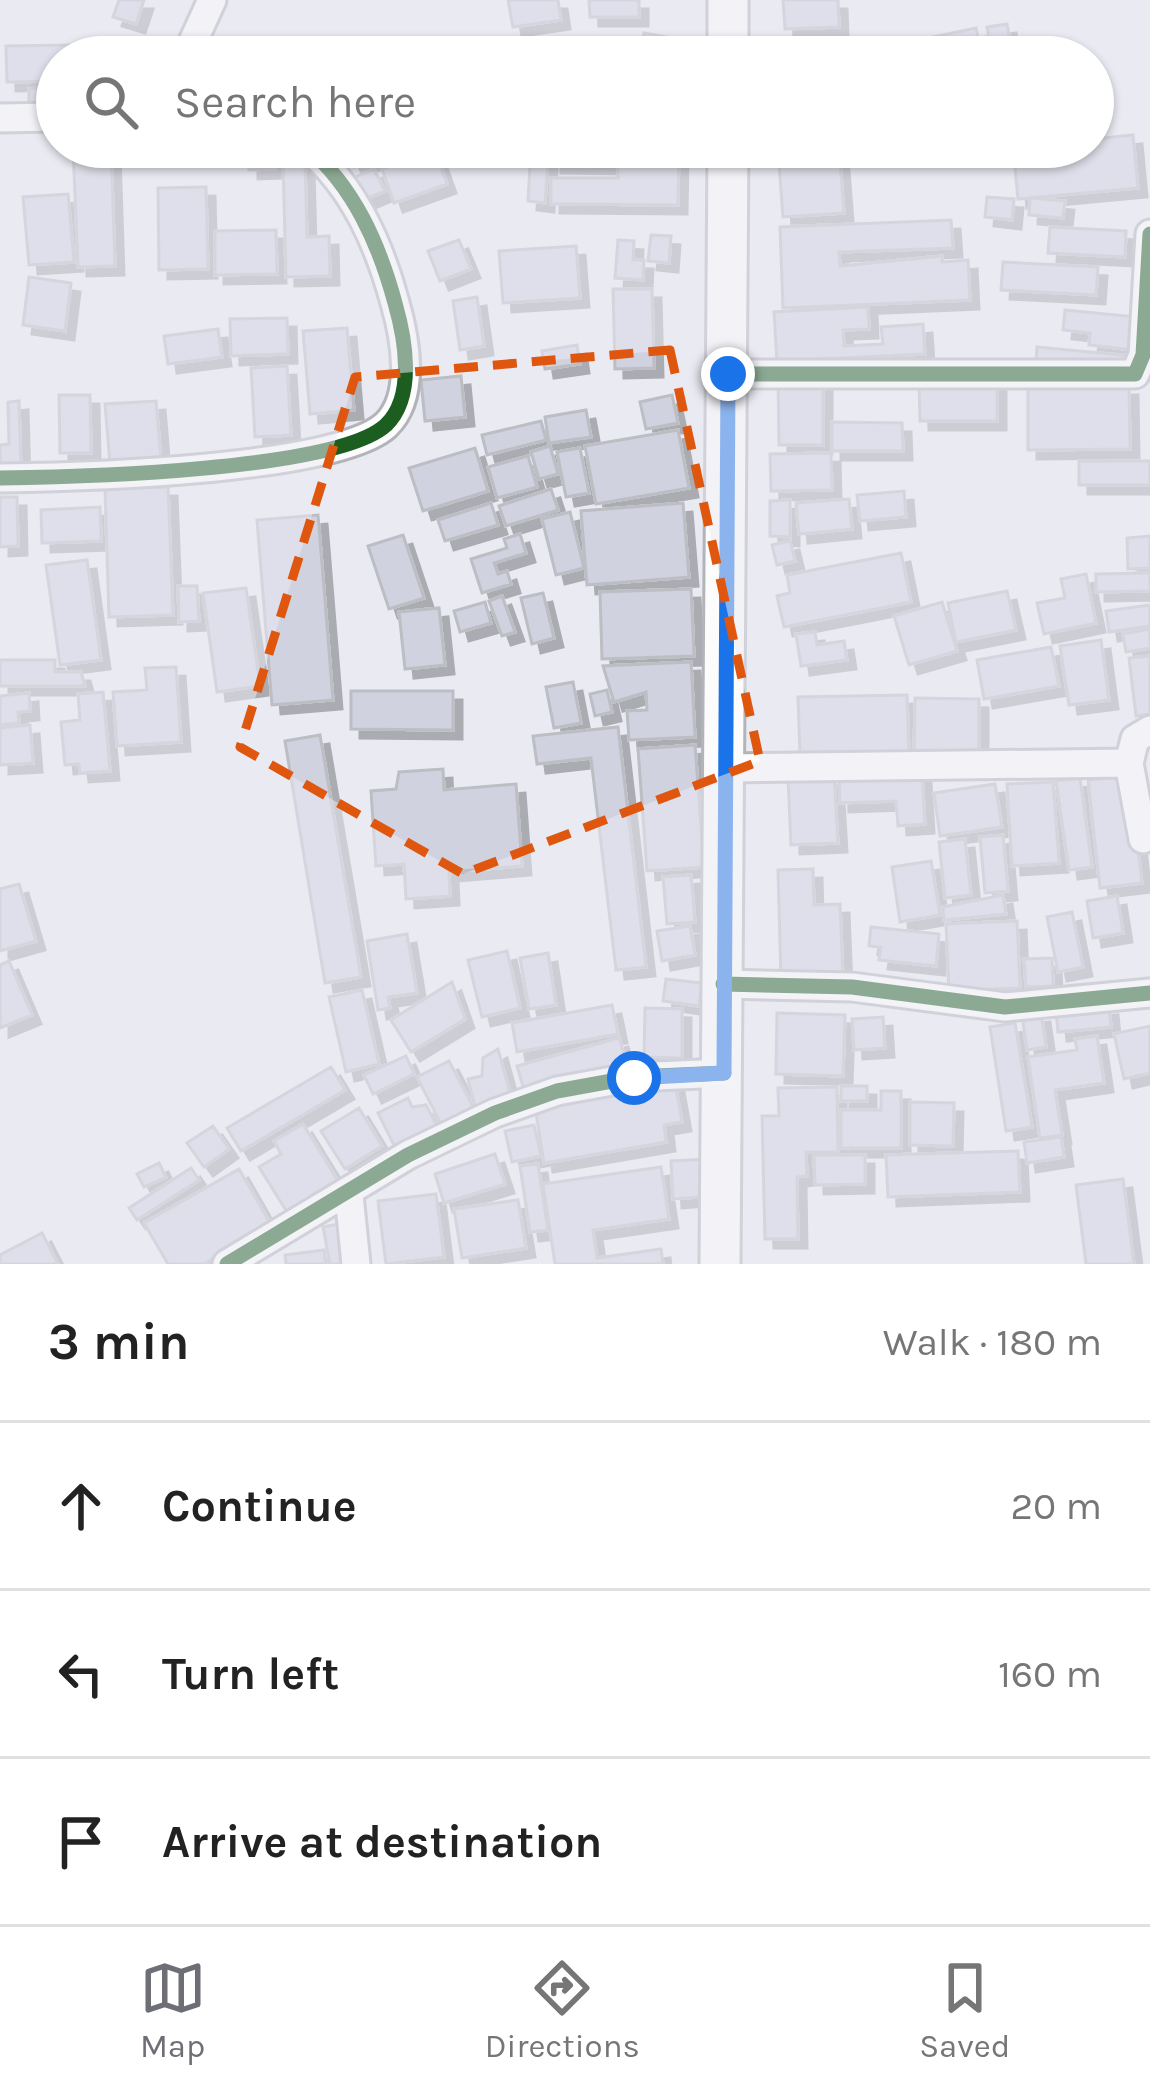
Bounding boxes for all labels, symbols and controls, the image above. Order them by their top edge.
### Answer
search box [36,36,1114,168]
icon: search [78,69,144,135]
text: Search here [174,76,416,128]
route end [701,347,755,401]
route start [607,1051,661,1105]
text: 3 min [48,1312,190,1372]
text: Walk · 180 m [883,1319,1102,1365]
icon: ahead [48,1473,114,1539]
text: Continue [162,1480,357,1532]
text: 20 m [1011,1483,1102,1529]
icon: left [48,1641,114,1707]
text: Turn left [162,1648,339,1700]
text: 160 m [998,1651,1102,1697]
icon: arrive [48,1809,114,1875]
text: Arrive at destination [162,1816,602,1868]
tab: Map [140,1955,206,2065]
tab: Directions [485,1955,640,2065]
tab: Saved [919,1955,1010,2065]

